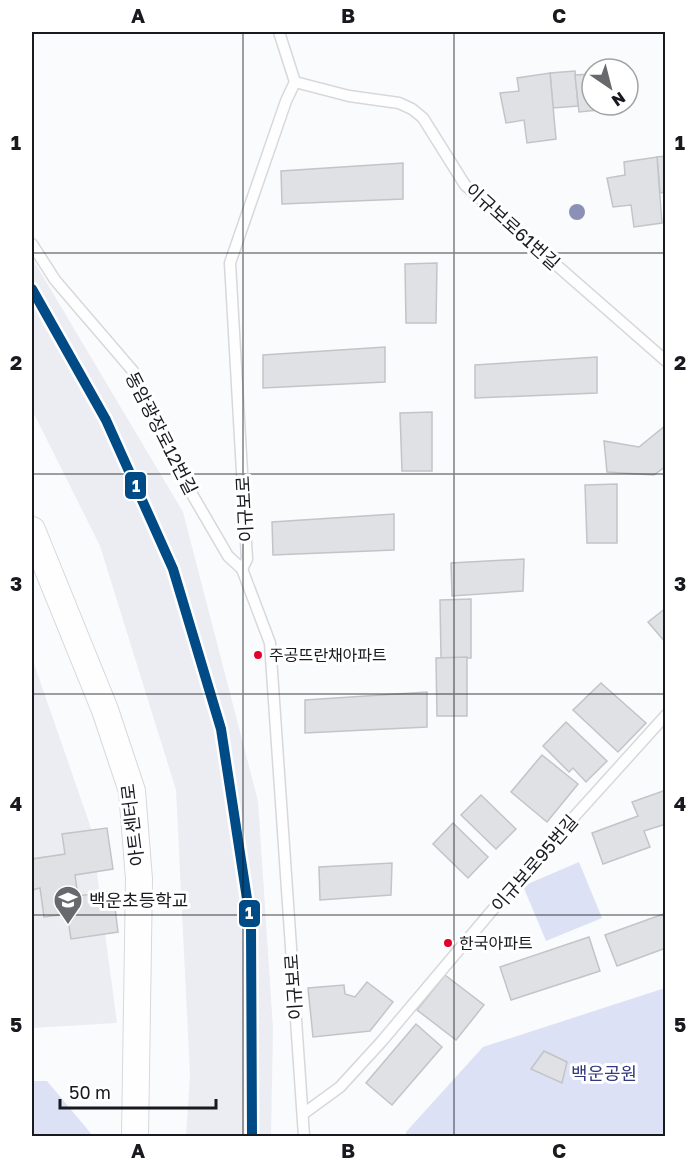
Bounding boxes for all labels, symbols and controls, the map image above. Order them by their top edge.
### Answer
text: A [131,3,145,27]
text: B [341,3,355,27]
text: C [552,3,566,27]
north arrow [580,57,640,117]
text: N [608,88,629,111]
text: 1 [11,130,21,154]
text: 1 [675,130,685,154]
street label: 이규보로61번길 [461,178,565,274]
text: 2 [10,350,22,374]
text: 2 [674,350,686,374]
street label: 동암광장로12번길 [122,368,202,498]
line badge: 1 [124,471,147,500]
street label: 이규보로 [231,475,257,543]
text: 3 [10,571,22,595]
text: 3 [674,571,686,595]
place label: 주공뜨란채아파트 [269,645,387,665]
marker: 주공뜨란채아파트 [252,649,264,661]
street label: 아트센터로 [116,783,148,867]
text: 4 [10,791,22,815]
text: 4 [674,791,686,815]
street label: 이규보로95번길 [486,810,582,916]
school or university icon: 백운초등학교 [52,884,84,926]
place label: 백운초등학교 [89,889,188,911]
line badge: 1 [238,899,261,928]
text: 1 [245,903,253,923]
place label: 한국아파트 [459,933,533,953]
marker: 한국아파트 [442,937,454,949]
street label: 이규보로 [280,953,306,1021]
text: 5 [10,1012,22,1036]
text: 5 [674,1012,686,1036]
park label: 백운공원 [571,1062,637,1084]
scale bar [60,1072,216,1110]
text: 50 m [69,1081,111,1103]
text: A [131,1138,145,1162]
text: B [341,1138,355,1162]
text: C [552,1138,566,1162]

